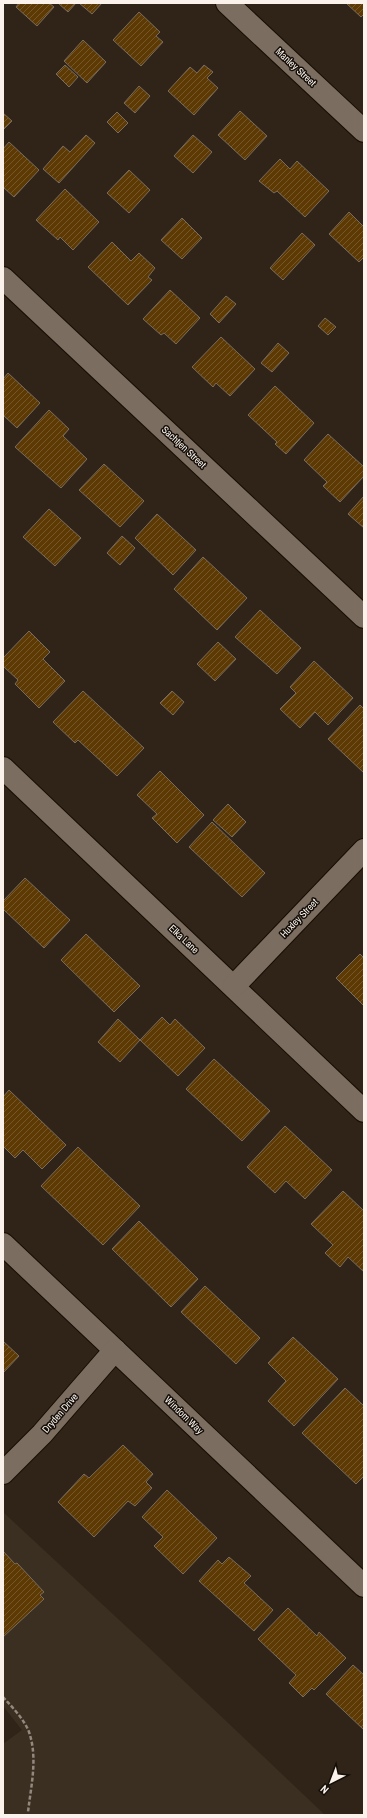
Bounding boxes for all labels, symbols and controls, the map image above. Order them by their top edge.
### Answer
street label: Manley Street [273,45,319,89]
street label: Sachtjen Street [159,423,209,471]
street label: Huxley Street [277,895,321,940]
street label: Elka Lane [166,922,202,956]
street label: Dryden Drive [39,1390,81,1435]
street label: Windom Way [162,1393,207,1437]
north arrow [311,1762,351,1802]
text: N [317,1782,331,1797]

